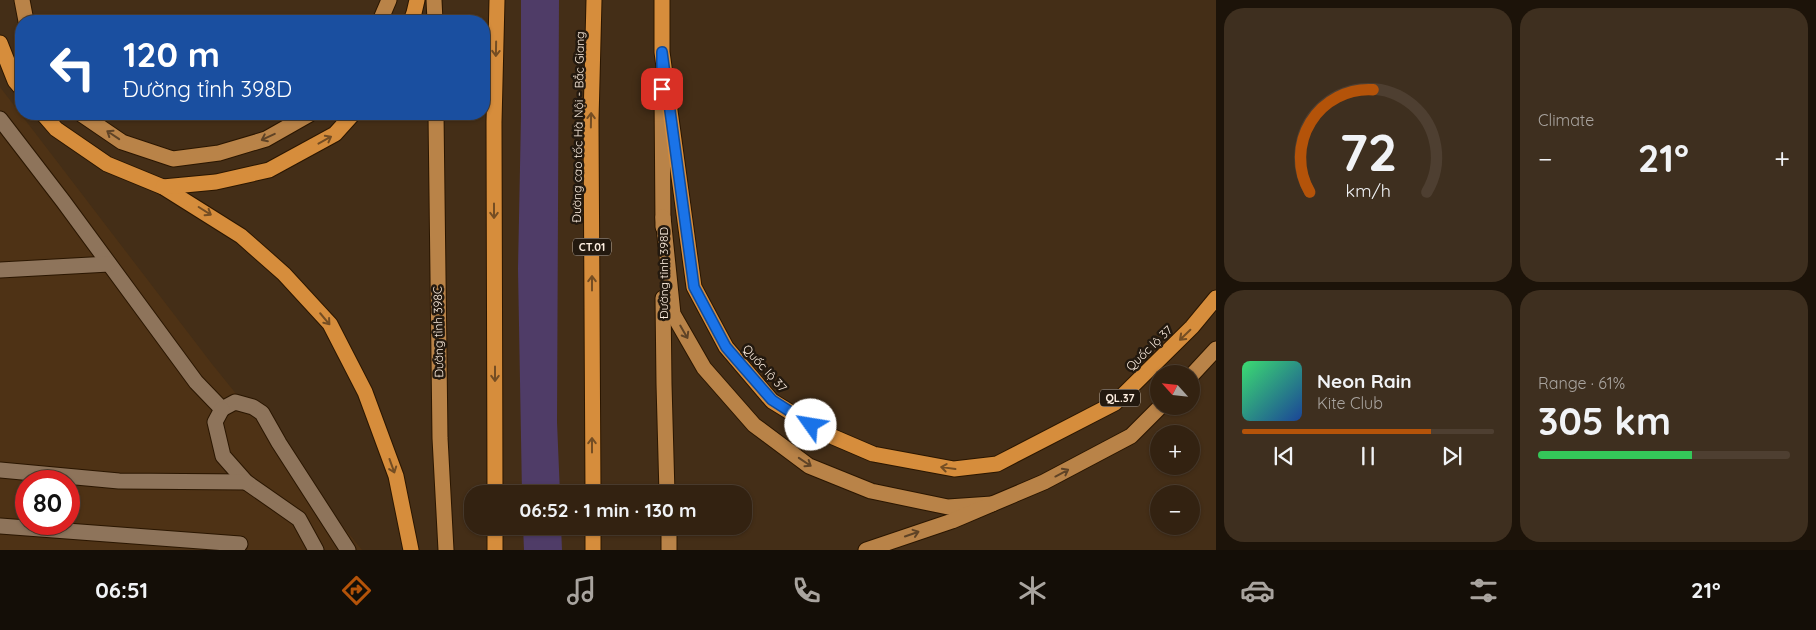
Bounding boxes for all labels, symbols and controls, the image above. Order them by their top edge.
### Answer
street label: Đường cao tốc Hà Nội - Bắc Giang [569,31,587,223]
text: 120 m [123,32,220,76]
icon: left [40,35,105,100]
one-way arrow [491,40,500,56]
pin [641,68,683,110]
text: Đường tỉnh 398D [123,75,292,103]
icon: arrive [648,75,676,103]
text: Climate [1538,110,1594,130]
one-way arrow [586,112,596,128]
text: 72 [1339,119,1397,184]
one-way arrow [106,130,120,141]
one-way arrow [260,133,275,143]
one-way arrow [317,134,331,144]
text: 21° [1638,134,1689,182]
text: − [1538,141,1553,176]
text: + [1774,141,1790,176]
text: km/h [1345,179,1391,201]
one-way arrow [489,202,499,219]
one-way arrow [197,207,211,217]
street label: Đường tỉnh 398D [656,227,671,319]
road number: CT.01 [573,238,611,256]
one-way arrow [587,275,597,291]
street label: Đường tỉnh 398C [430,286,446,378]
one-way arrow [319,313,330,326]
street label: Quốc lộ 37 [1123,322,1175,374]
one-way arrow [679,325,689,339]
one-way arrow [1178,329,1191,341]
street label: Quốc lộ 37 [740,341,790,395]
one-way arrow [490,365,500,381]
north arrow [1150,365,1200,415]
map controls [1150,365,1200,535]
text: Neon Rain [1317,369,1412,393]
text: Range · 61% [1538,373,1625,393]
road number: QL.37 [1100,389,1140,406]
text: Kite Club [1317,393,1383,413]
text: 305 km [1538,397,1671,445]
position arrow [784,398,836,450]
button: + [1150,425,1200,475]
one-way arrow [588,437,597,453]
icon: previous [1270,442,1298,470]
icon: pause [1354,442,1382,470]
icon: next [1438,442,1466,470]
one-way arrow [798,457,812,468]
one-way arrow [389,459,398,474]
one-way arrow [941,462,957,472]
one-way arrow [1055,467,1069,477]
speed limit sign: 80 [15,470,80,535]
button: − [1150,485,1200,535]
text: 06:52 · 1 min · 130 m [520,498,696,522]
one-way arrow [904,529,919,538]
icon: directions [339,573,374,608]
icon: music [564,573,599,608]
icon: phone [789,573,824,608]
icon: climate [1015,573,1050,608]
icon: car [1240,573,1275,608]
icon: filters [1466,573,1501,608]
text: 06:51 [95,576,148,604]
text: 21° [1691,576,1721,604]

